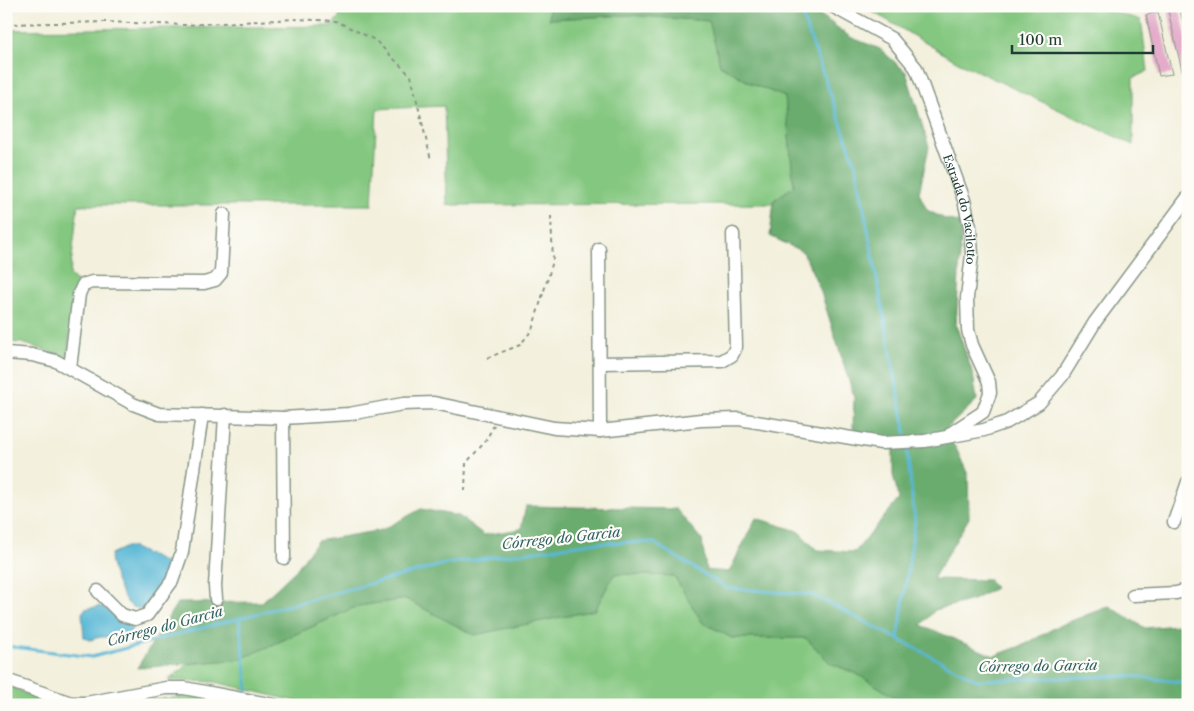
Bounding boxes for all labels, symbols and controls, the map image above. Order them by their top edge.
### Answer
scale bar [1012,22,1153,54]
text: 100 m [1019,30,1062,49]
street label: Estrada do Vacilotto [940,152,980,265]
water label: Córrego do Garcia [501,523,622,553]
water label: Córrego do Garcia [105,602,225,650]
water label: Córrego do Garcia [978,656,1098,676]

